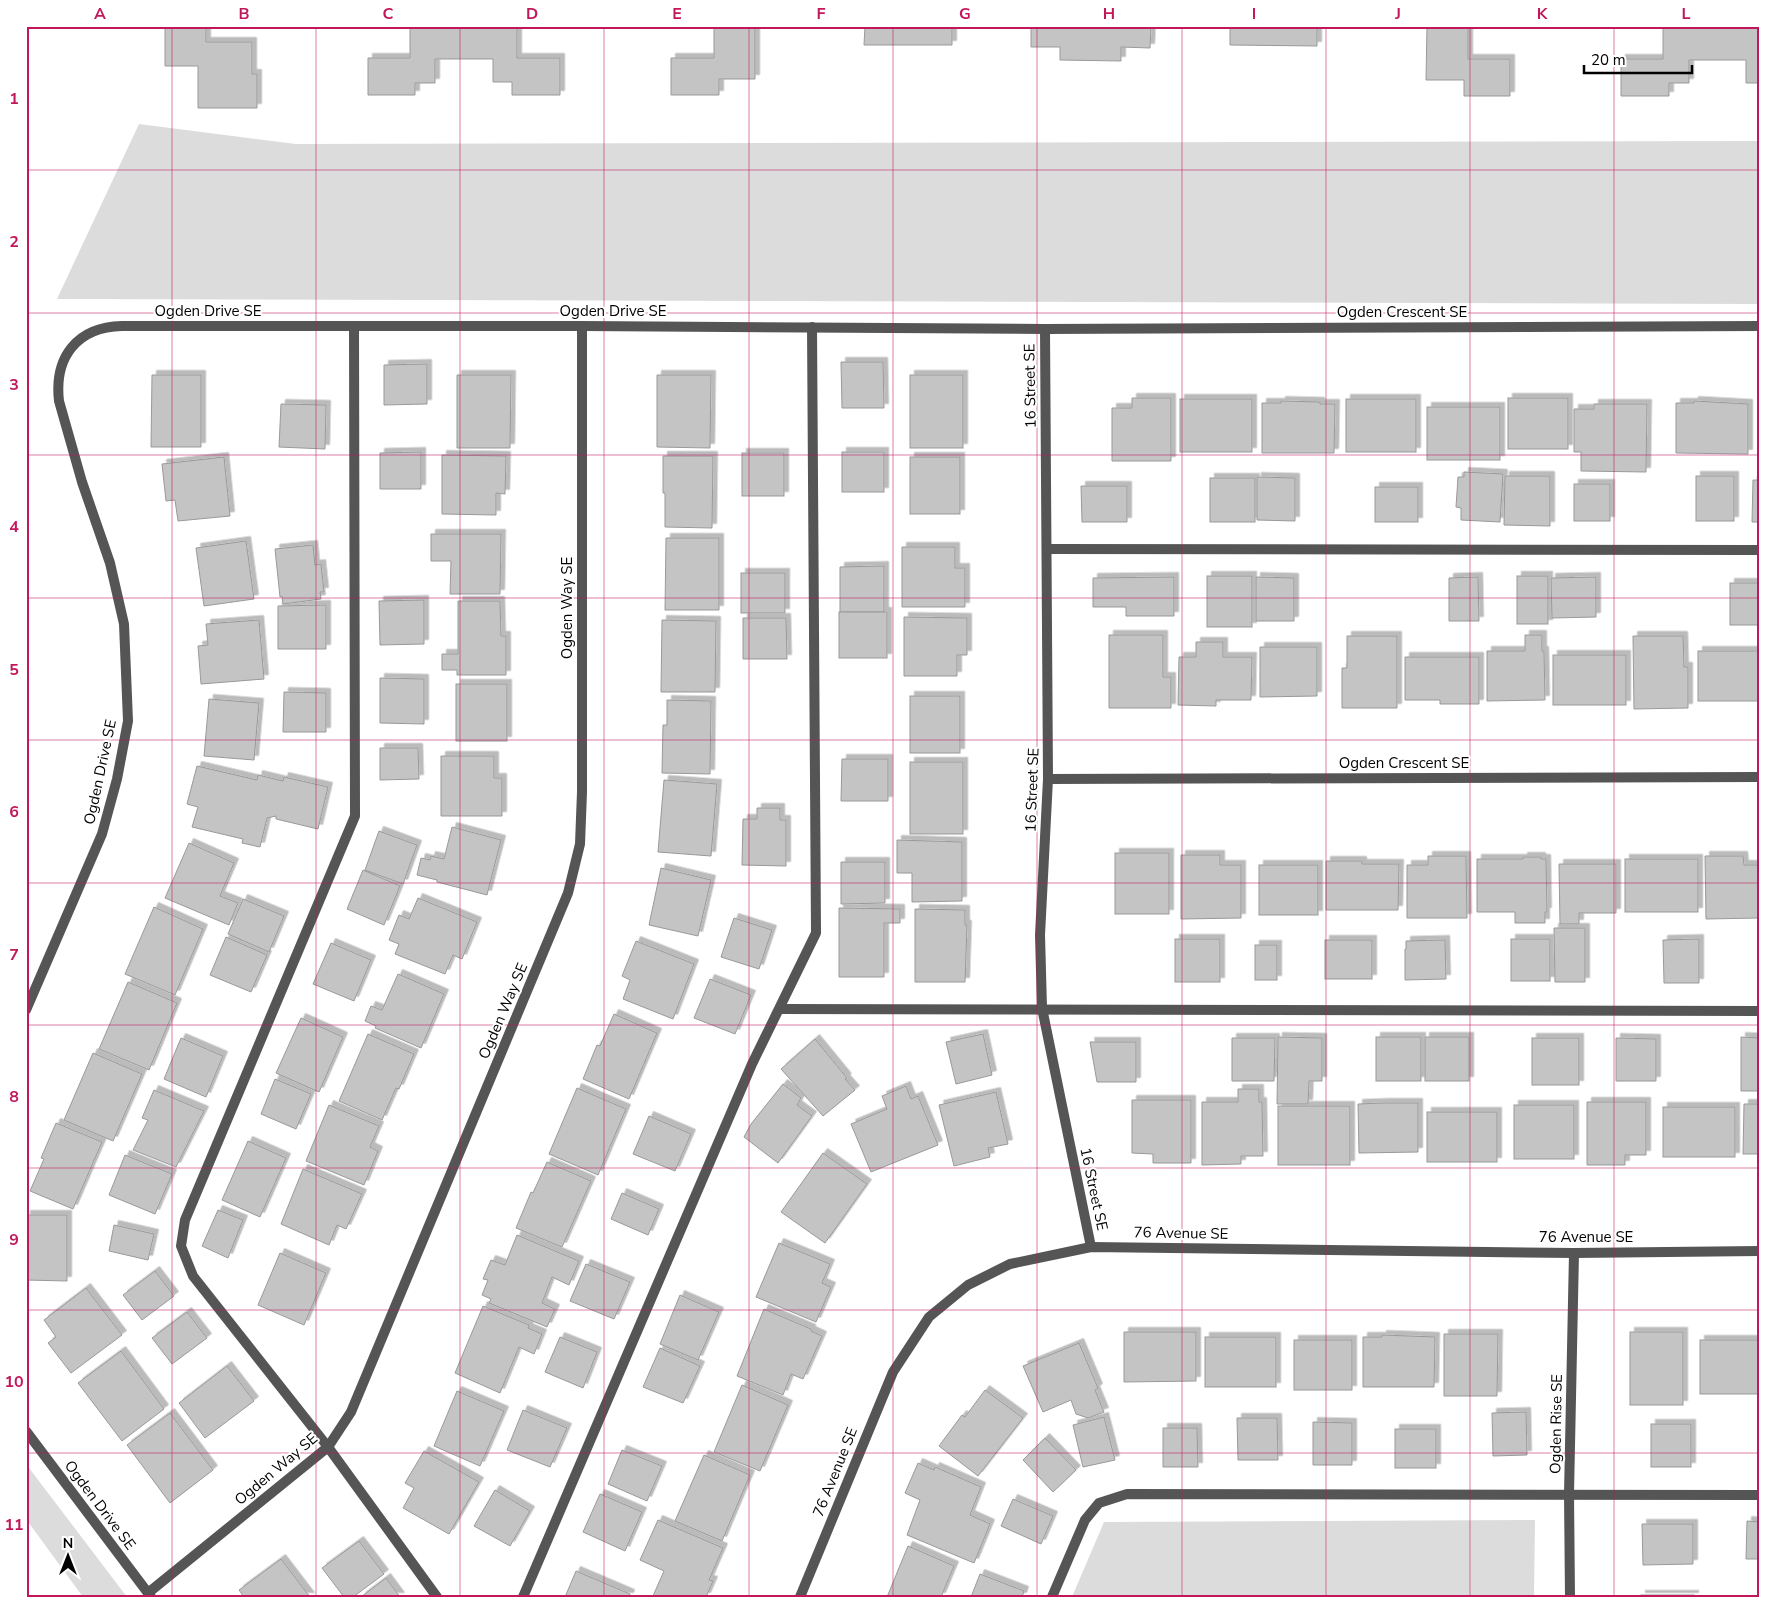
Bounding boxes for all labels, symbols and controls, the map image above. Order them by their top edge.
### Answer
text: A [94,3,106,25]
text: B [238,3,250,25]
text: C [383,3,394,25]
text: D [526,3,538,25]
text: E [672,3,682,25]
text: F [817,3,826,25]
text: G [959,3,971,25]
text: H [1103,3,1115,25]
text: I [1252,3,1256,25]
text: J [1394,3,1401,25]
text: K [1537,3,1549,25]
text: L [1682,3,1691,25]
scale bar [1584,42,1691,74]
text: 20 m [1591,50,1626,70]
text: 1 [9,88,19,110]
text: 2 [9,231,19,253]
street label: Ogden Drive SE [155,301,261,321]
street label: Ogden Drive SE [560,301,666,321]
street label: Ogden Crescent SE [1337,302,1467,322]
street label: 16 Street SE [1019,344,1041,428]
text: 3 [9,374,19,396]
text: 4 [9,516,19,538]
street label: Ogden Way SE [557,557,577,659]
text: 5 [9,659,19,681]
street label: Ogden Drive SE [79,718,121,826]
street label: 16 Street SE [1021,747,1043,833]
street label: Ogden Crescent SE [1339,753,1469,773]
text: 6 [9,801,19,823]
text: 7 [9,944,19,966]
street label: Ogden Way SE [474,960,532,1062]
text: 8 [9,1086,19,1108]
street label: 16 Street SE [1075,1146,1113,1232]
street label: 76 Avenue SE [1133,1222,1229,1244]
street label: 76 Avenue SE [1539,1227,1633,1247]
text: 9 [9,1229,19,1251]
text: 10 [4,1371,24,1393]
street label: Ogden Rise SE [1545,1374,1567,1474]
street label: 76 Avenue SE [808,1424,862,1520]
street label: Ogden Way SE [230,1428,322,1510]
street label: Ogden Drive SE [60,1456,140,1554]
text: 11 [4,1514,24,1536]
north arrow [42,1530,92,1580]
text: N [63,1534,73,1553]

